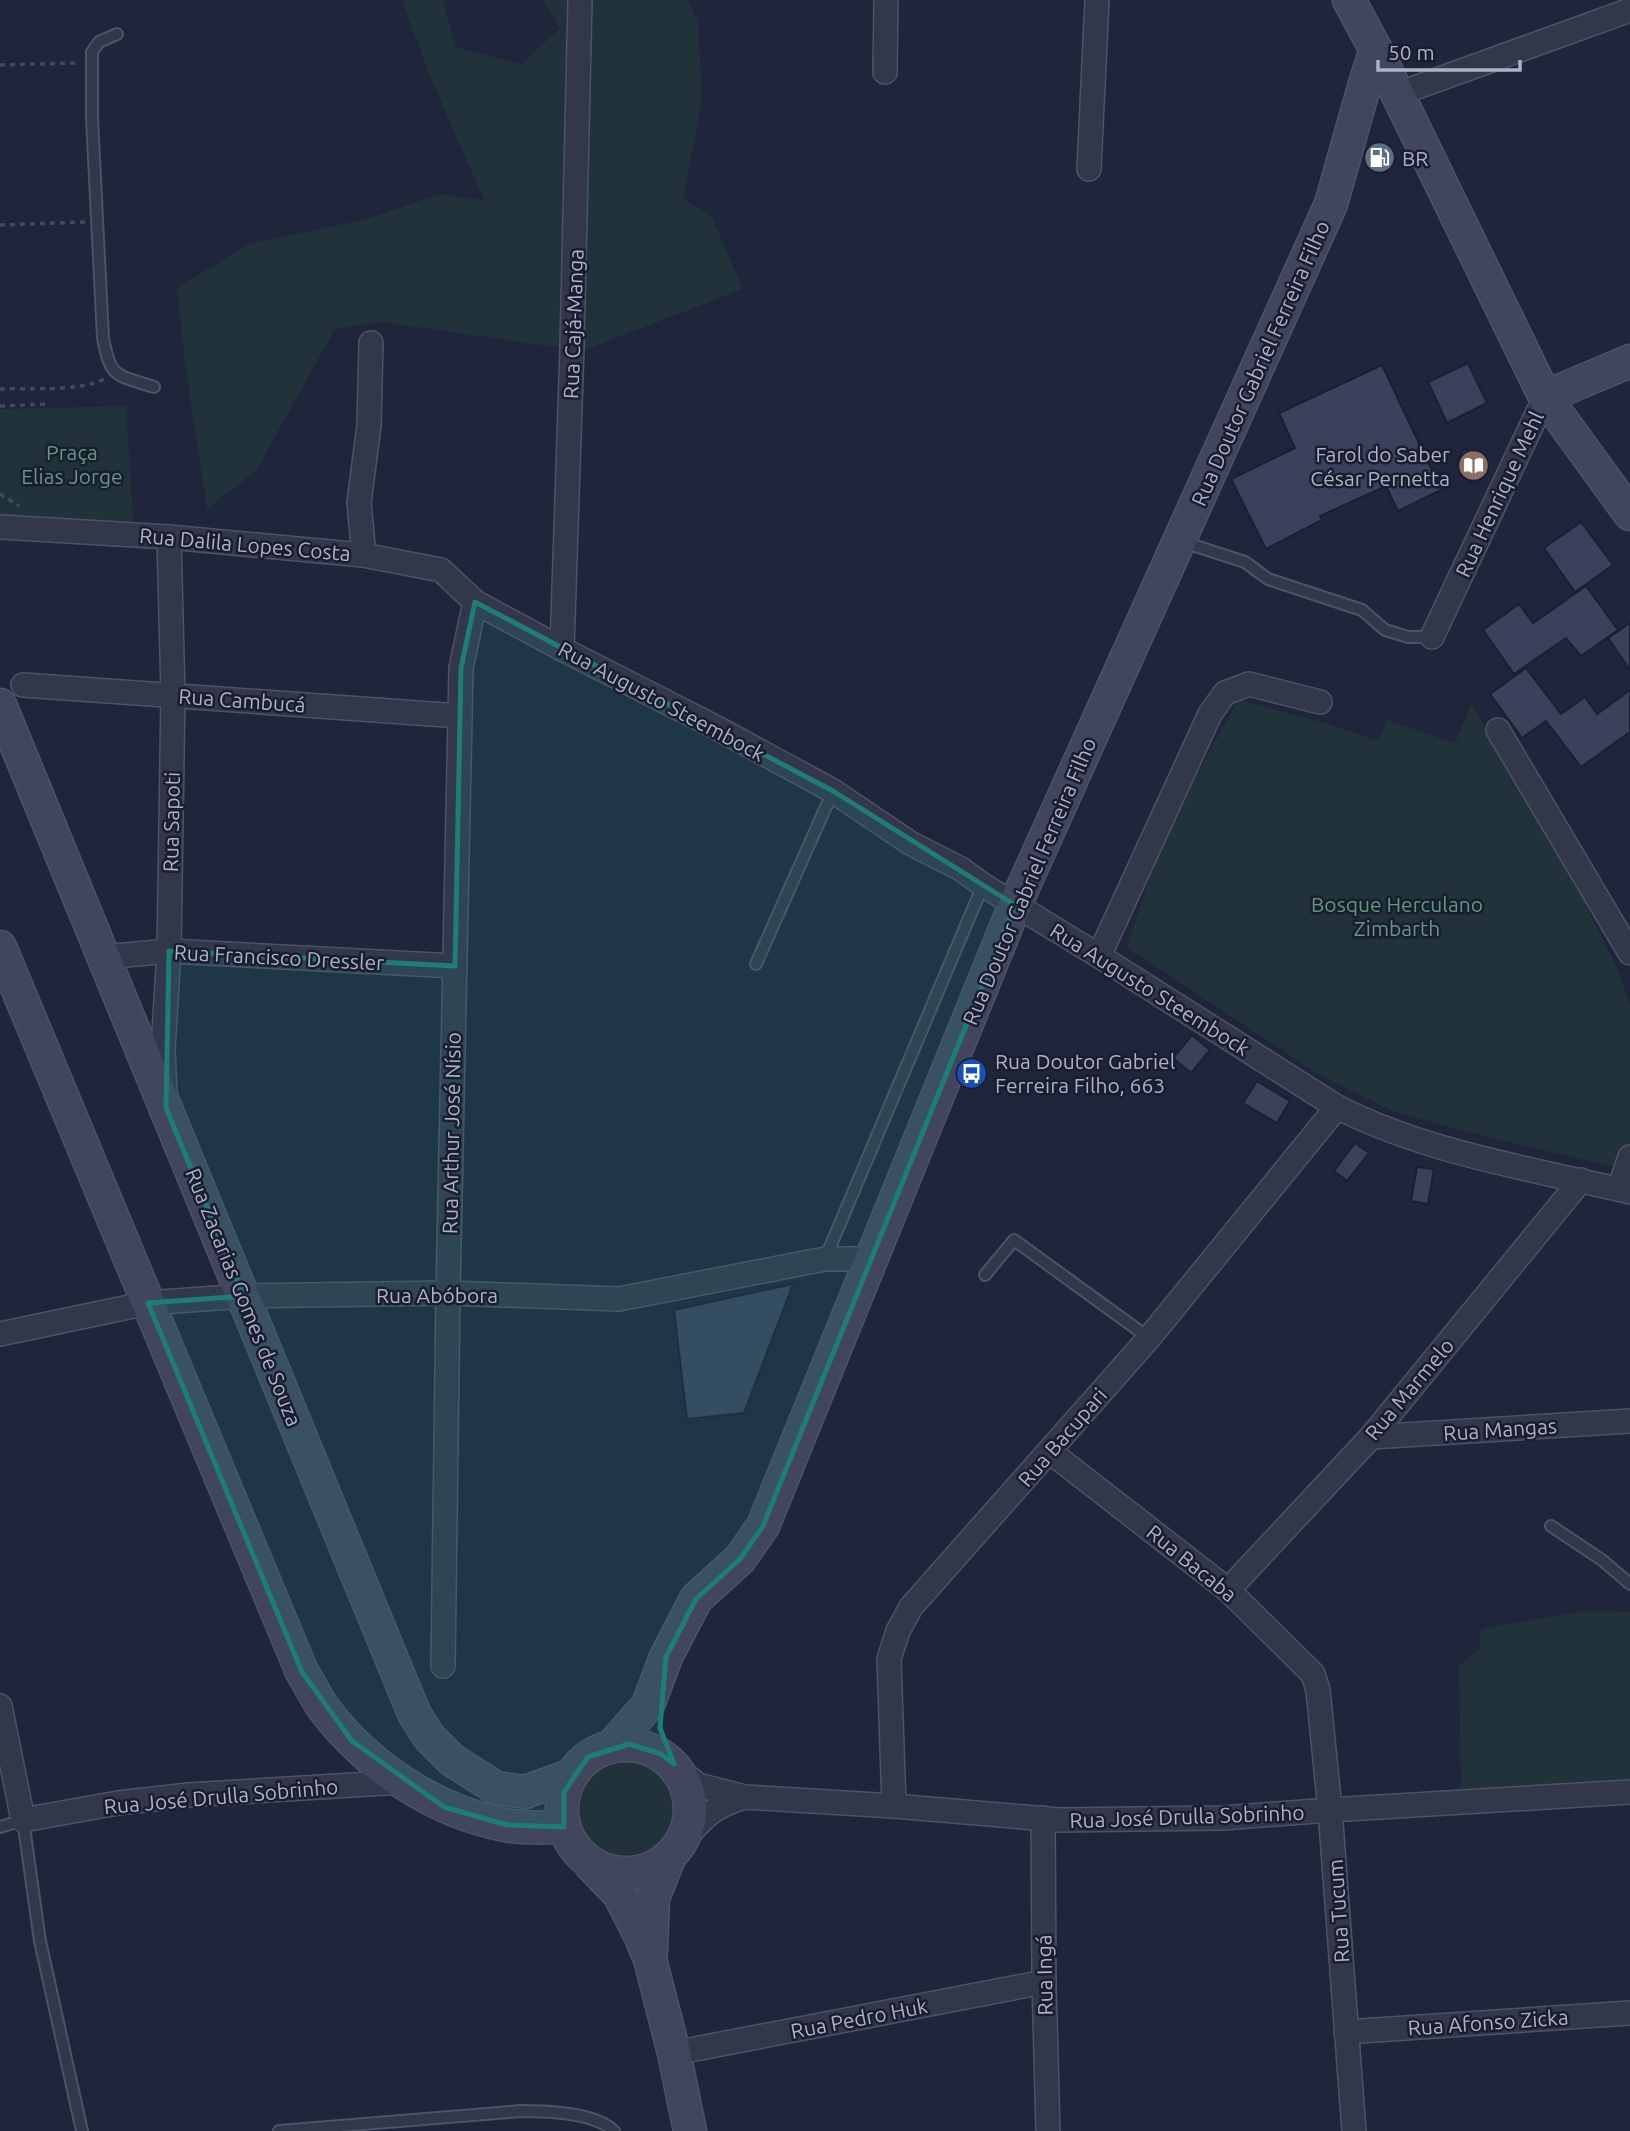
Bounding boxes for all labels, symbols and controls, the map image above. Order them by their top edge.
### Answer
scale bar [1378,28,1520,72]
text: 50 m [1388,40,1435,64]
fuel station icon: BR [1362,141,1396,175]
place label: BR [1402,146,1428,170]
street label: Rua Doutor Gabriel Ferreira Filho [1186,217,1334,509]
street label: Rua Cajá-Manga [558,249,588,399]
street label: Rua Henrique Mehl [1450,407,1548,581]
park label: Praça Elias Jorge [21,440,123,488]
place label: Farol do Saber César Pernetta [1310,442,1450,490]
library icon: Farol do Saber César Pernetta [1456,449,1490,483]
street label: Rua Dalila Lopes Costa [138,523,352,565]
street label: Rua Augusto Steembock [555,636,770,766]
street label: Rua Cambucá [178,684,306,716]
street label: Rua Doutor Gabriel Ferreira Filho [957,734,1101,1028]
street label: Rua Sapoti [158,772,184,872]
park label: Bosque Herculano Zimbarth [1311,892,1483,940]
street label: Rua Augusto Steembock [1046,918,1254,1060]
street label: Rua Francisco Dressler [173,940,385,974]
street label: Rua Arthur José Nísio [437,1032,465,1234]
place label: Rua Doutor Gabriel Ferreira Filho, 663 [995,1049,1175,1097]
bus stop icon: Rua Doutor Gabriel Ferreira Filho, 663 [955,1056,989,1090]
street label: Rua Zacarias Gomes de Souza [181,1165,307,1429]
street label: Rua Abóbora [376,1283,498,1307]
street label: Rua Marmelo [1360,1333,1458,1445]
street label: Rua Bacupari [1013,1383,1111,1491]
street label: Rua Mangas [1442,1413,1558,1445]
street label: Rua Bacaba [1142,1520,1242,1606]
street label: Rua José Drulla Sobrinho [103,1774,339,1818]
street label: Rua José Drulla Sobrinho [1069,1800,1305,1832]
street label: Rua Tucum [1322,1858,1354,1964]
street label: Rua Ingá [1031,1934,1057,2016]
street label: Rua Pedro Huk [789,1993,930,2043]
street label: Rua Afonso Zicka [1407,2004,1569,2040]

